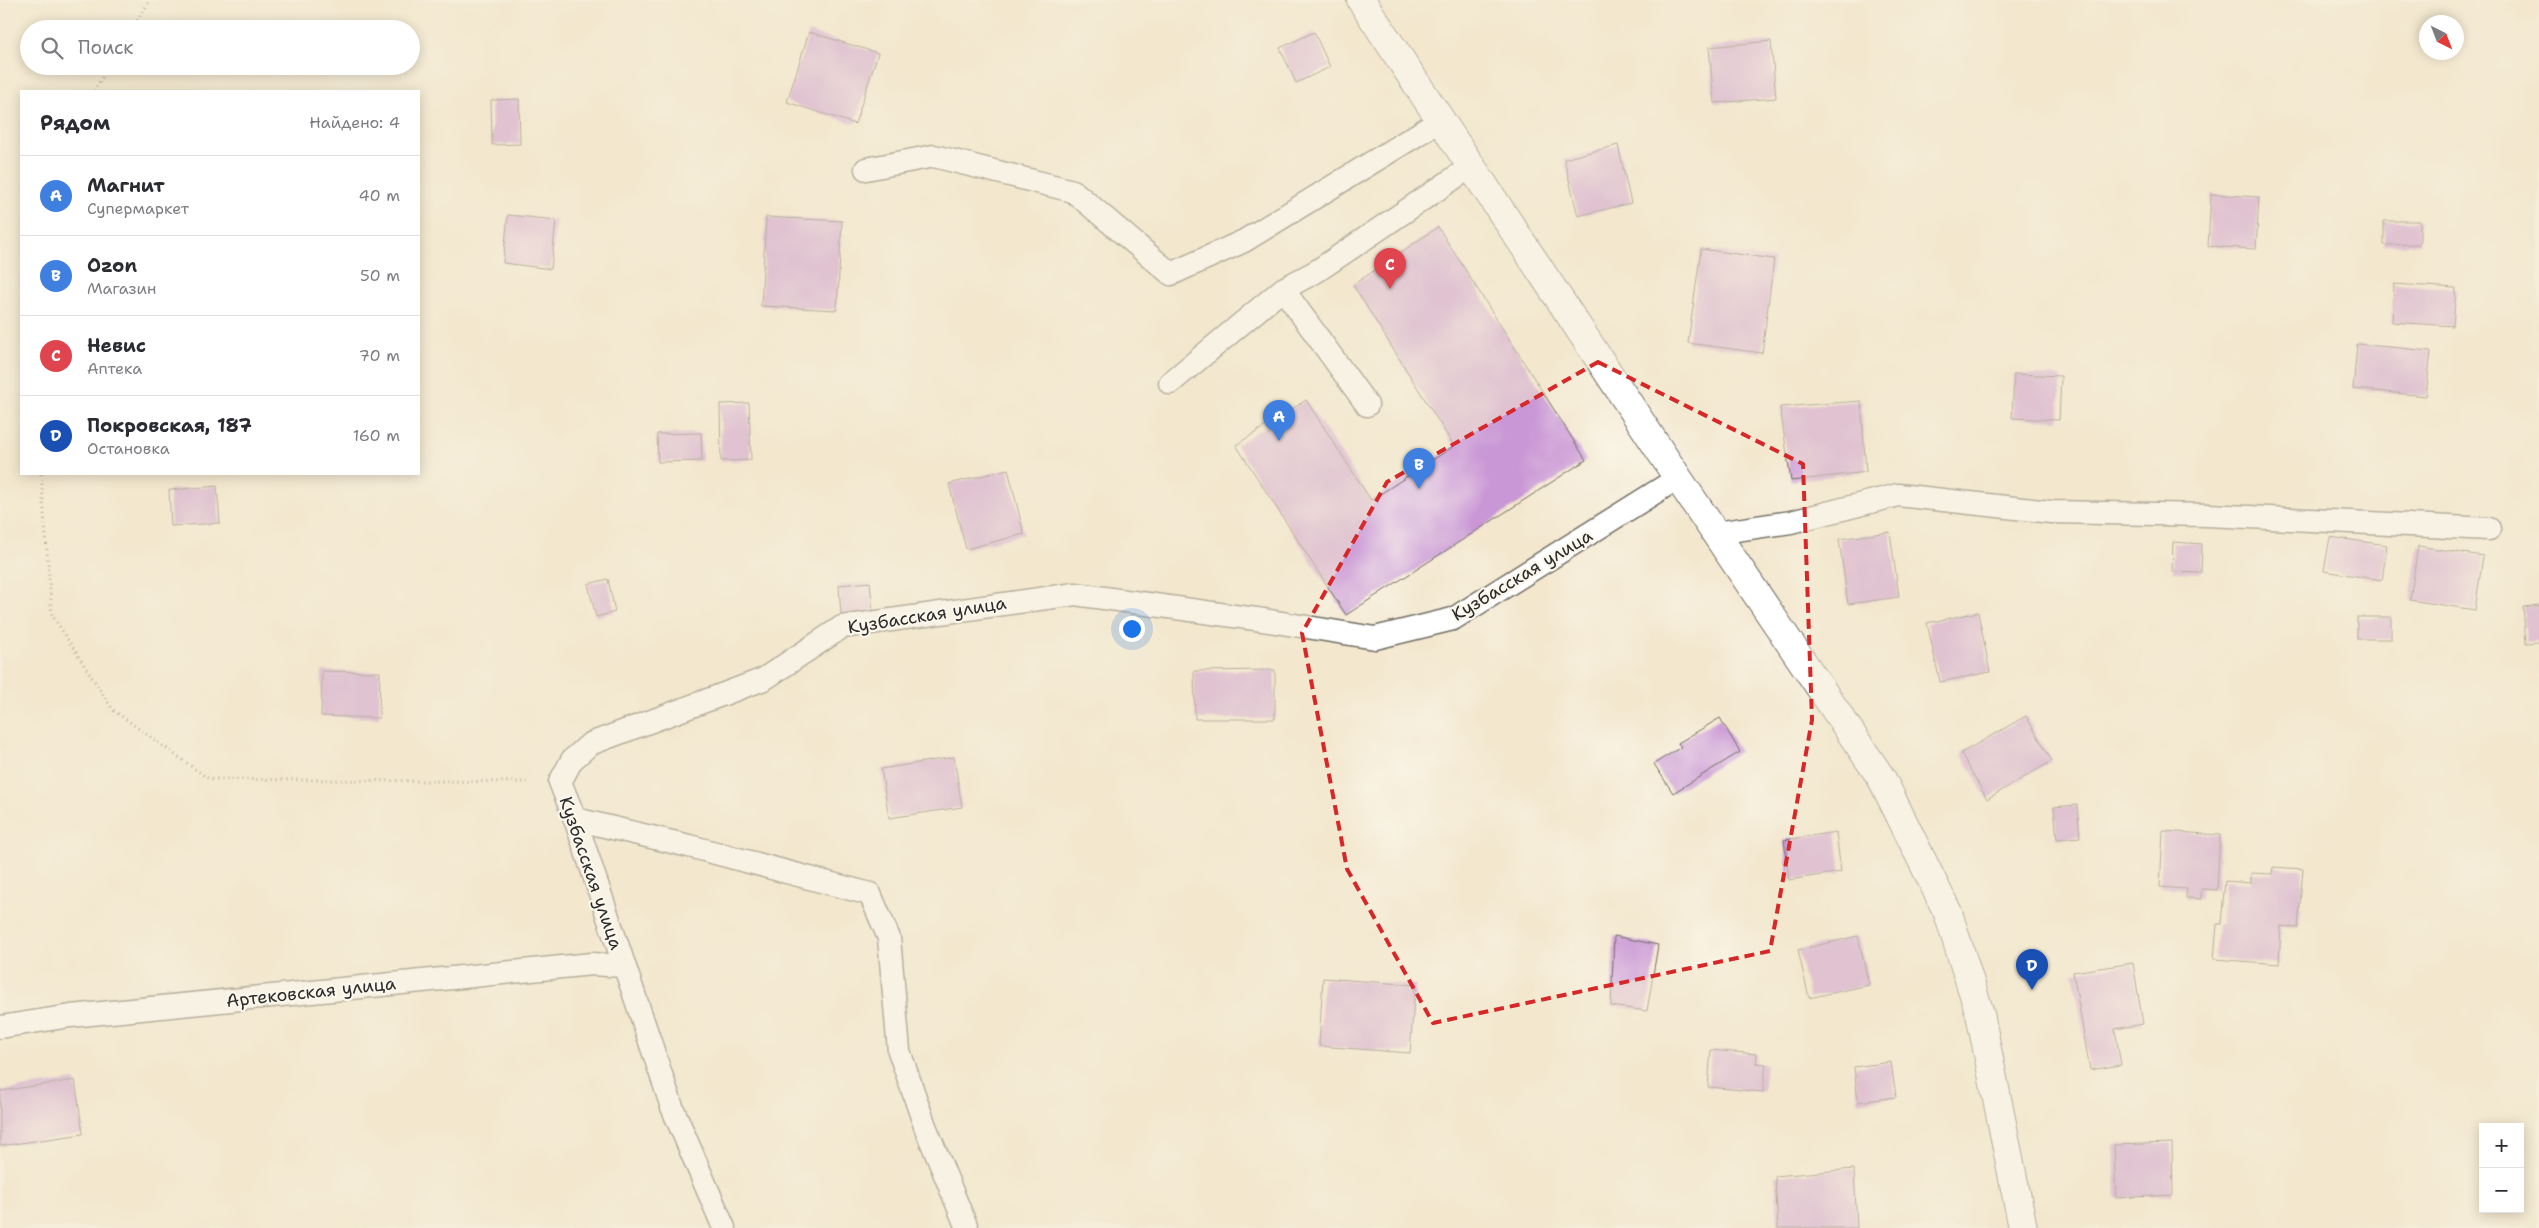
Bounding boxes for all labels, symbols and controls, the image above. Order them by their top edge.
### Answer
north arrow [2419,15,2464,60]
search box [20,20,420,75]
icon: search [38,34,66,62]
text: Поиск [78,35,133,60]
text: Рядом [40,109,110,137]
text: Найдено: 4 [309,112,400,133]
text: Магнит [87,173,165,198]
text: A [50,185,62,206]
text: 40 m [358,185,400,206]
text: Супермаркет [87,198,189,219]
pin: C [1374,248,1406,289]
text: Ozon [87,253,137,278]
text: B [51,265,61,286]
text: 50 m [360,265,400,286]
text: Магазин [87,278,156,299]
text: Невис [87,333,146,358]
text: C [51,345,61,366]
text: 70 m [359,345,400,366]
text: Аптека [87,358,142,379]
pin: A [1263,400,1295,441]
text: Покровская, 187 [87,413,252,438]
text: D [50,425,62,446]
text: 160 m [353,425,400,446]
text: Остановка [87,438,170,459]
pin: B [1403,448,1435,489]
street label: Кузбасская улица [1447,523,1597,627]
street label: Кузбасская улица [846,591,1008,639]
your location [1119,616,1145,642]
street label: Кузбасская улица [554,793,628,953]
pin: D [2016,949,2048,990]
street label: Артековская улица [225,971,397,1013]
map controls [2479,1123,2524,1213]
button: + [2479,1123,2524,1168]
button: − [2479,1168,2524,1213]

